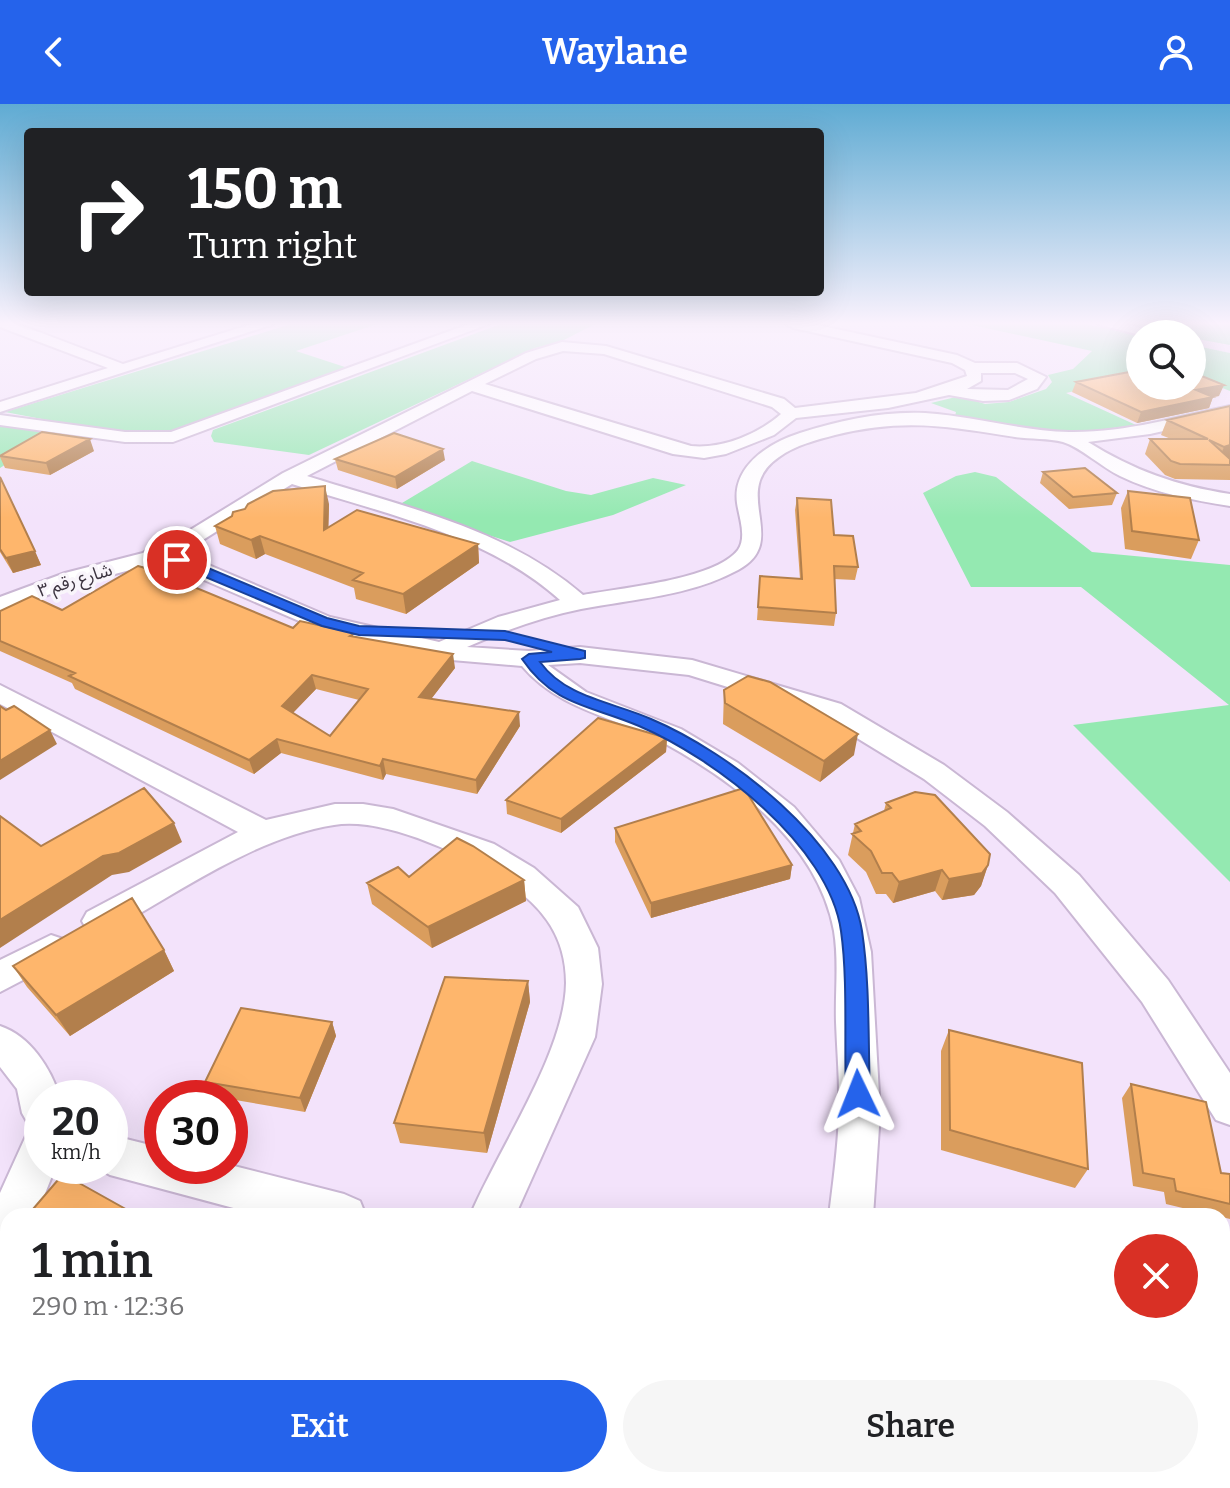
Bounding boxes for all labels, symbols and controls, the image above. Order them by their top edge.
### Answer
icon: back [32,30,76,74]
text: Waylane [542,30,688,74]
icon: person [1154,30,1198,74]
text: 150 m [188,156,342,223]
icon: right [56,160,160,264]
text: Turn right [188,224,357,268]
map controls [1126,320,1206,400]
button: search [1126,320,1206,400]
pin [143,526,211,594]
icon: arrive [155,538,199,582]
street label: شارع رقم ٣ [35,558,116,605]
position arrow [816,1052,900,1136]
speed limit sign: 30 [144,1080,248,1184]
text: 20 [52,1098,100,1146]
text: km/h [51,1140,101,1164]
text: 1 min [32,1232,153,1290]
button: close [1114,1234,1198,1318]
text: 290 m · 12:36 [32,1291,184,1322]
button: Exit [32,1380,607,1472]
button: Share [623,1380,1198,1472]

